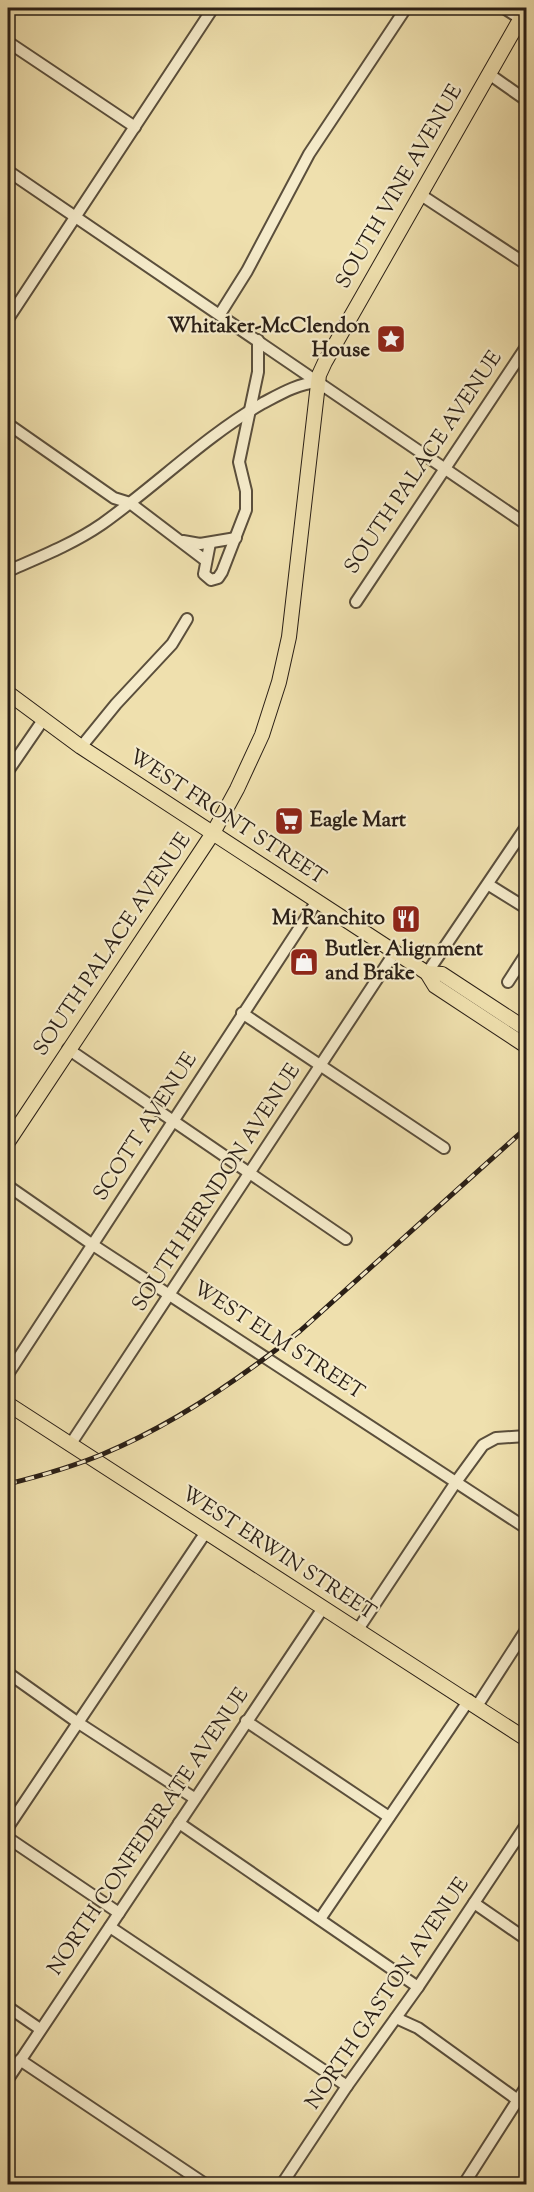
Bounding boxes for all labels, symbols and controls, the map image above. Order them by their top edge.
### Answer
street label: SOUTH VINE AVENUE [329,79,471,295]
place label: Whitaker-McClendon House [167,312,371,366]
place icon: Whitaker-McClendon House [375,323,407,355]
street label: SOUTH PALACE AVENUE [338,345,510,581]
street label: WEST FRONT STREET [122,743,332,893]
supermarket icon: Eagle Mart [273,805,305,837]
place label: Eagle Mart [310,806,407,836]
street label: SOUTH PALACE AVENUE [27,827,199,1063]
restaurant icon: Mi Ranchito [390,903,422,935]
place label: Mi Ranchito [272,904,385,934]
place label: Butler Alignment and Brake [325,935,484,989]
shop icon: Butler Alignment and Brake [288,946,320,978]
street label: SCOTT AVENUE [87,1047,205,1207]
street label: SOUTH HERNDON AVENUE [125,1058,309,1318]
street label: WEST ELM STREET [186,1274,370,1408]
street label: WEST ERWIN STREET [175,1480,381,1628]
street label: NORTH CONFEDERATE AVENUE [41,1682,257,1982]
street label: NORTH GASTON AVENUE [299,1872,477,2116]

